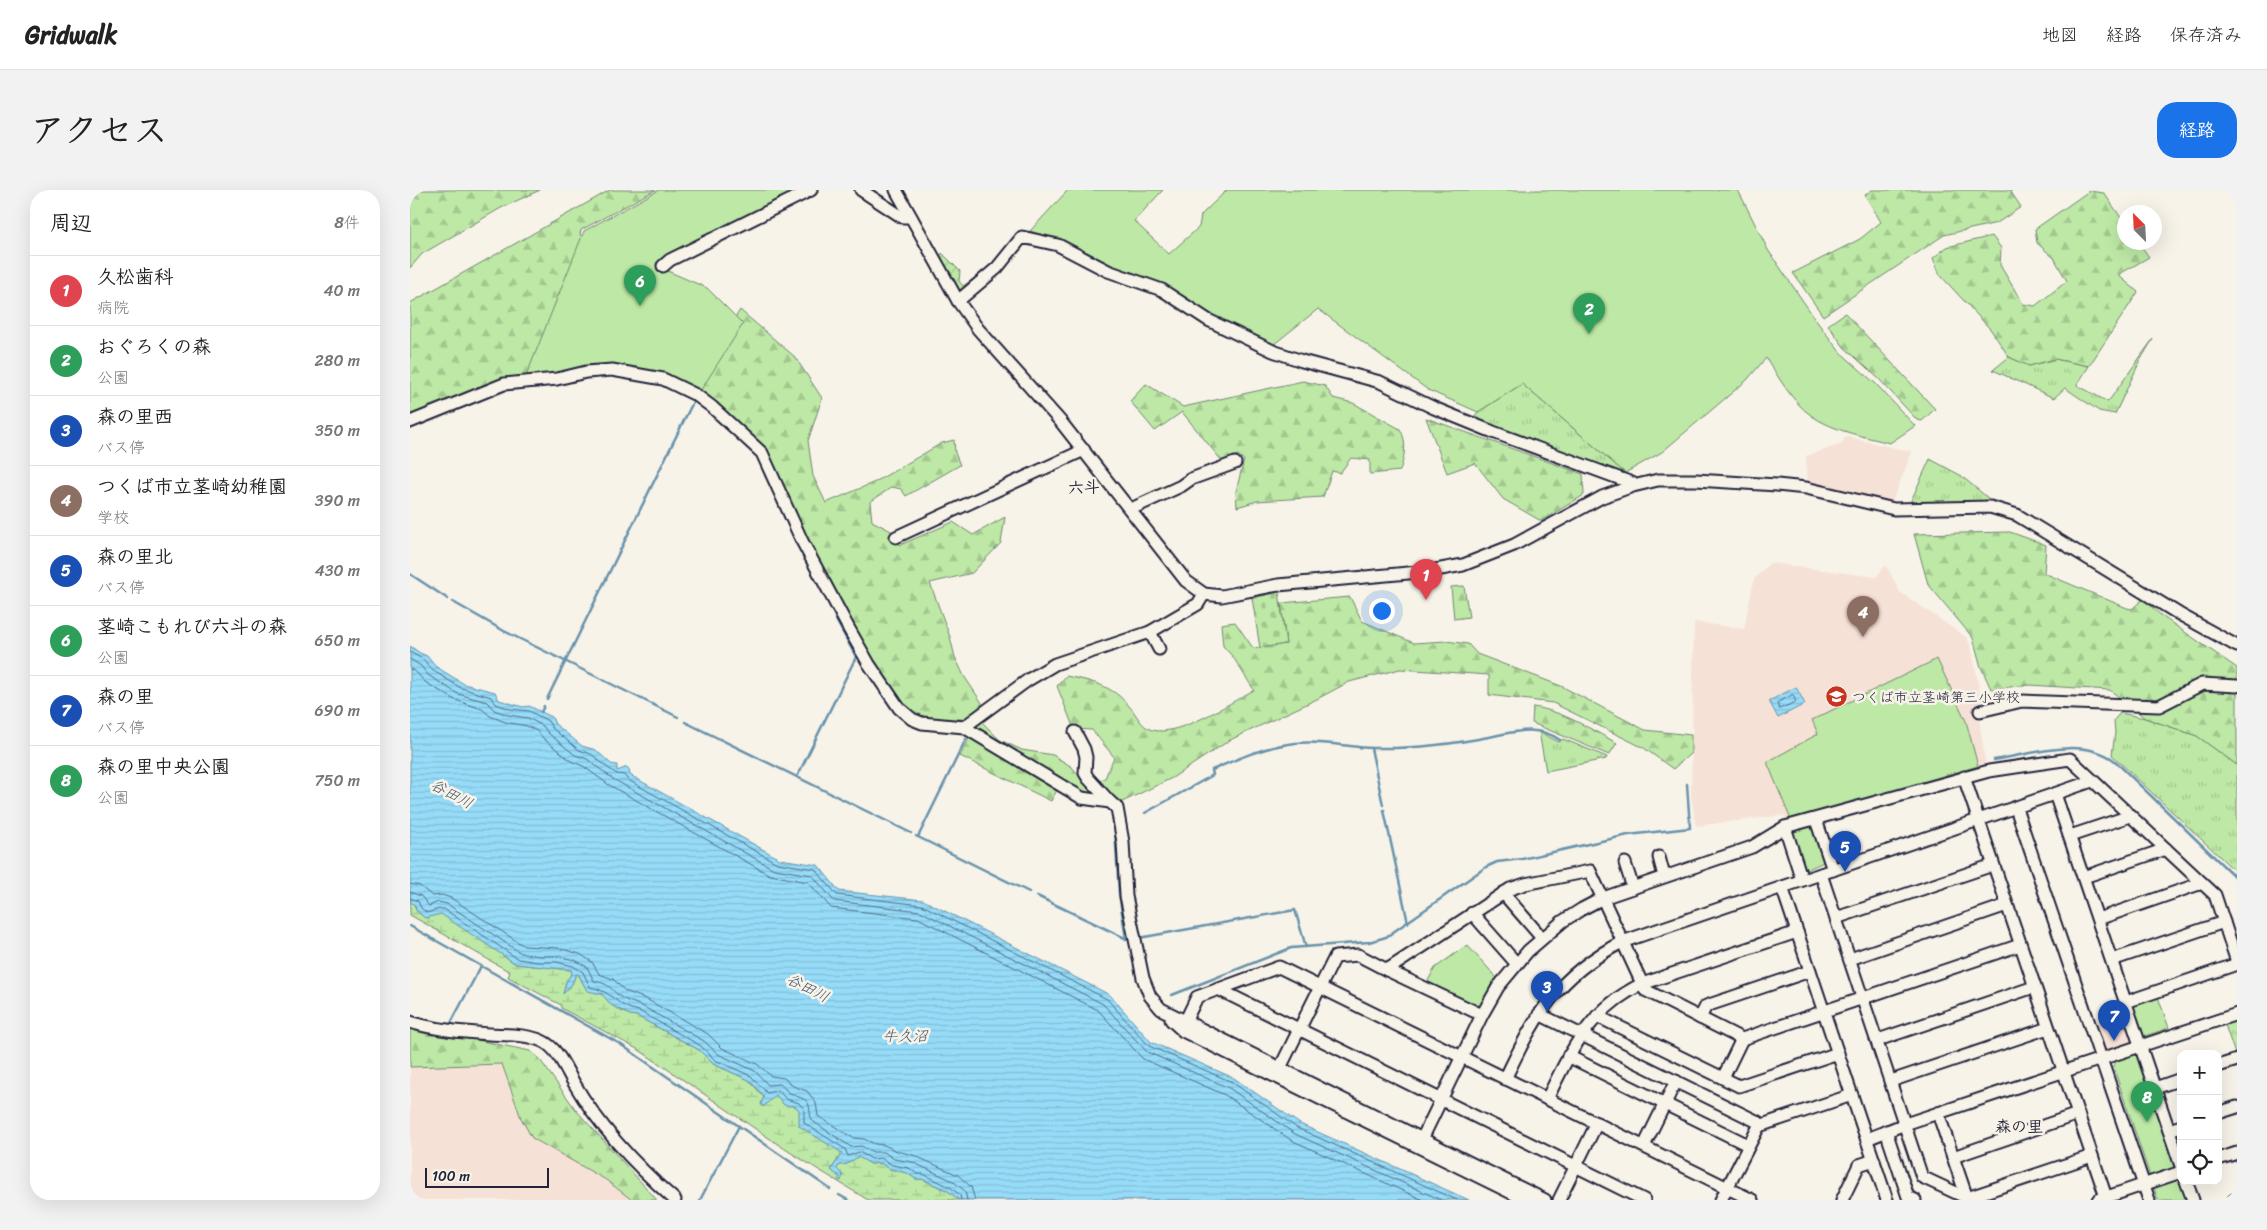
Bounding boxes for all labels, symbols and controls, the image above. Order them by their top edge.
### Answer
text: Gridwalk [25,14,117,56]
text: 地図 [2042,19,2078,51]
text: 経路 [2106,19,2142,51]
text: 保存済み [2170,19,2242,51]
text: アクセス [30,99,168,161]
button: 経路 [2157,102,2237,158]
text: 周辺 [50,204,92,242]
north arrow [2117,205,2162,250]
text: 8件 [334,208,360,237]
text: 久松歯科 [97,260,173,293]
pin: 6 [624,265,656,306]
text: 1 [63,276,69,305]
text: 40 m [323,276,360,305]
text: 病院 [97,293,129,322]
pin: 2 [1573,293,1605,334]
text: おぐろくの森 [97,330,211,363]
text: 2 [61,346,71,375]
text: 280 m [315,346,360,375]
text: 公園 [97,363,129,392]
text: 森の里西 [97,400,173,433]
text: 3 [62,416,70,445]
text: 350 m [315,416,360,445]
text: バス停 [97,433,145,462]
text: つくば市立茎崎幼稚園 [97,470,287,503]
district label: 六斗 [1068,473,1100,502]
text: 4 [61,486,71,515]
text: 390 m [315,486,360,515]
text: 学校 [97,503,129,532]
text: 森の里北 [97,540,173,573]
text: 5 [61,556,71,585]
text: 430 m [315,556,360,585]
pin: 1 [1410,559,1442,600]
text: バス停 [97,573,145,602]
pin: 4 [1847,596,1879,637]
your location [1369,598,1395,624]
text: 茎崎こもれび六斗の森 [97,610,287,643]
text: 6 [61,626,71,655]
text: 650 m [315,626,360,655]
text: 公園 [97,643,129,672]
text: 森の里 [97,680,154,713]
school or university icon: つくば市立茎崎第三小学校 [1824,685,1848,709]
place label: つくば市立茎崎第三小学校 [1852,685,2020,710]
text: 7 [61,696,71,725]
text: 690 m [315,696,360,725]
text: バス停 [97,713,145,742]
text: 森の里中央公園 [97,750,230,783]
text: 8 [61,766,71,795]
text: 750 m [315,766,360,795]
water label: 谷田川 [426,772,478,816]
text: 公園 [97,783,129,812]
pin: 5 [1829,831,1861,872]
water label: 谷田川 [782,966,834,1010]
pin: 3 [1531,971,1563,1012]
pin: 7 [2098,1000,2130,1041]
water label: 牛久沼 [882,1023,929,1049]
map controls [2177,1050,2222,1185]
button: + [2177,1050,2222,1095]
pin: 8 [2131,1081,2163,1122]
button: − [2177,1095,2222,1140]
district label: 森の里 [1995,1112,2043,1141]
button: locate [2177,1140,2222,1185]
text: 100 m [432,1164,470,1189]
scale bar [425,1165,549,1188]

